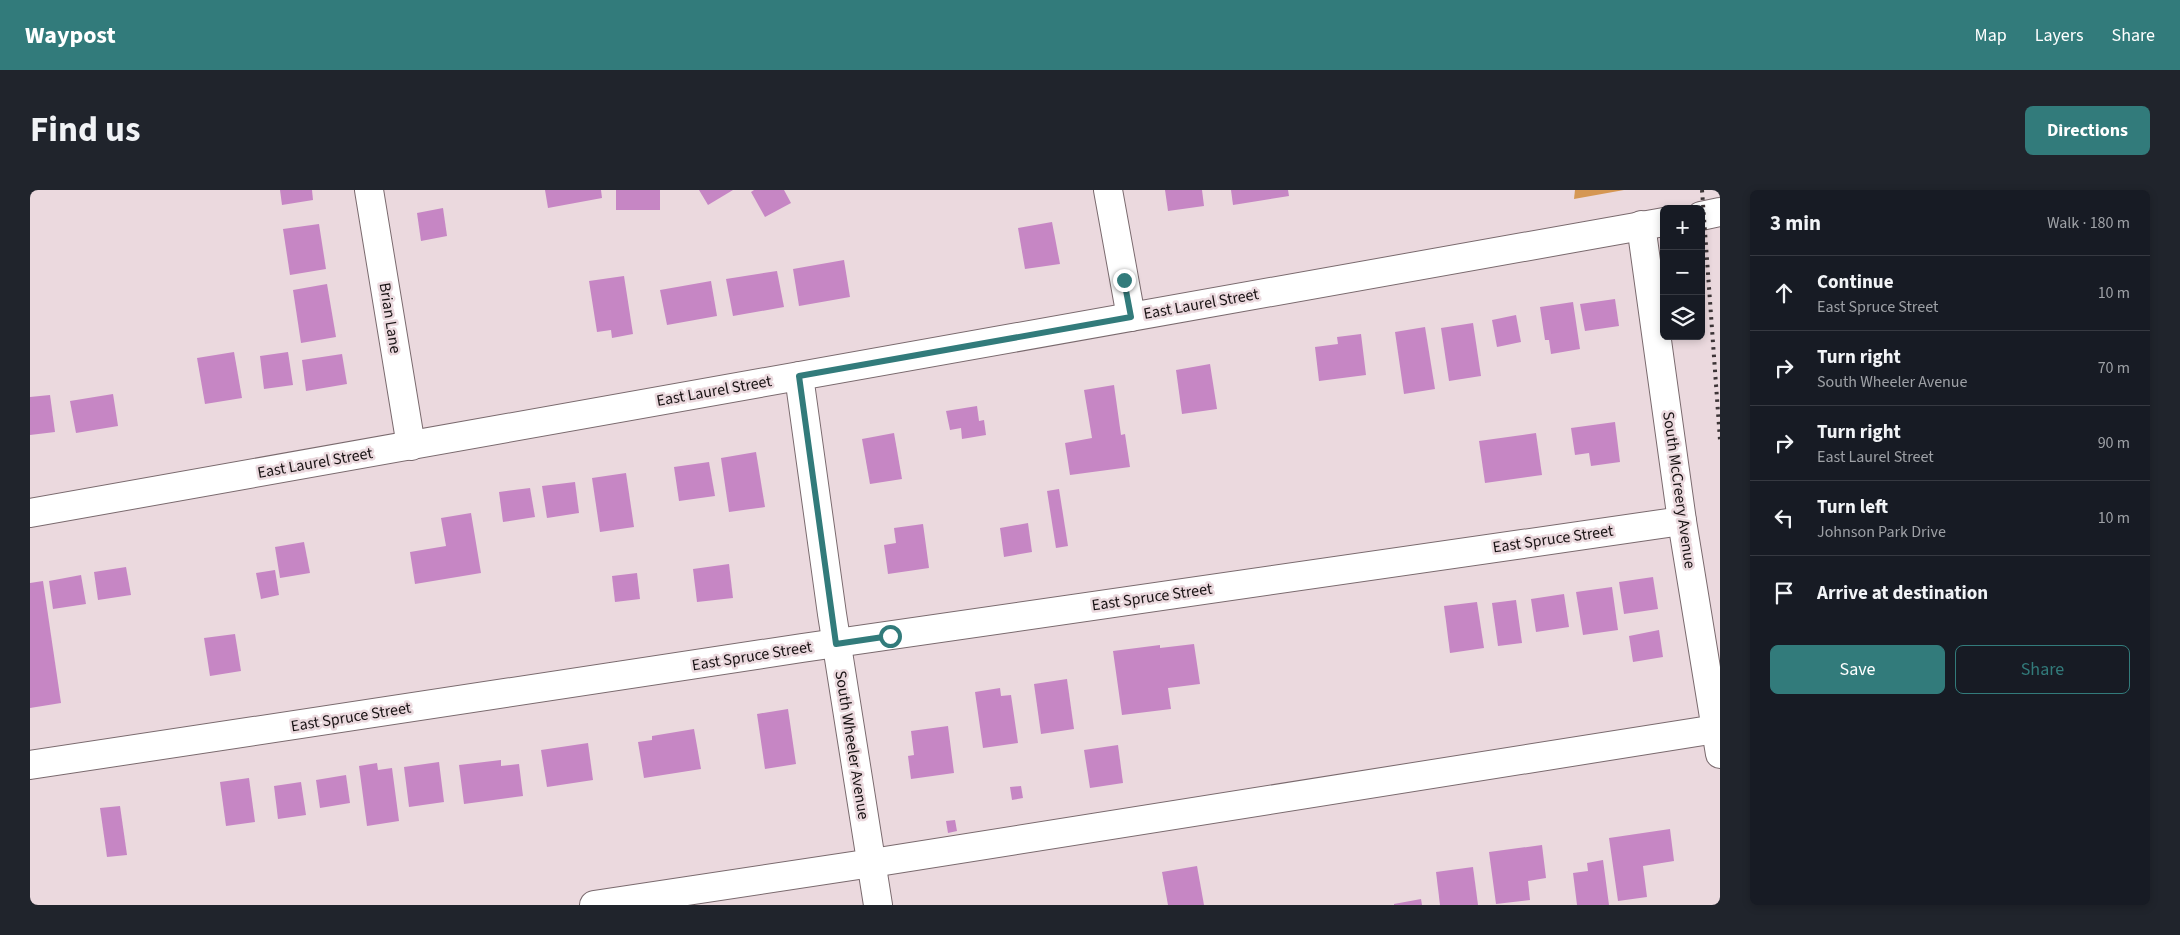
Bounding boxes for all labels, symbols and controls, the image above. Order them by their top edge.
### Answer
text: Waypost [25,18,116,53]
text: Map [1975,23,2007,48]
text: Layers [2035,23,2084,48]
text: Share [2112,23,2155,48]
text: Find us [30,105,140,155]
button: Directions [2025,106,2150,155]
map controls [1660,205,1705,340]
button: + [1660,205,1705,250]
text: 3 min [1770,208,1821,238]
text: Walk · 180 m [2047,212,2130,234]
button: − [1660,250,1705,295]
route end [1113,269,1136,292]
text: Continue [1817,269,1894,296]
icon: ahead [1770,279,1798,307]
street label: Brian Lane [374,281,406,355]
text: 10 m [2098,282,2130,304]
street label: East Laurel Street [1142,283,1261,325]
button: layers [1660,295,1705,340]
text: East Spruce Street [1817,296,1938,318]
text: Turn right [1817,344,1901,371]
icon: right [1770,354,1798,382]
text: 70 m [2098,357,2130,379]
street label: East Laurel Street [655,370,774,412]
text: South Wheeler Avenue [1817,371,1967,393]
street label: South McCreery Avenue [1657,410,1701,570]
text: Turn right [1817,419,1901,446]
icon: right [1770,429,1798,457]
text: 90 m [2098,432,2130,454]
street label: East Laurel Street [256,442,375,484]
text: East Laurel Street [1817,446,1934,468]
text: Turn left [1817,494,1888,521]
icon: left [1770,504,1798,532]
text: 10 m [2098,507,2130,529]
street label: East Spruce Street [1491,520,1615,558]
text: Johnson Park Drive [1817,521,1946,543]
street label: East Spruce Street [1090,578,1214,616]
icon: arrive [1770,579,1798,607]
text: Arrive at destination [1817,580,1988,607]
route start [879,625,902,648]
street label: East Spruce Street [690,636,814,676]
button: Save [1770,645,1945,694]
button: Share [1955,645,2130,694]
street label: South Wheeler Avenue [829,669,875,821]
street label: East Spruce Street [289,697,413,737]

